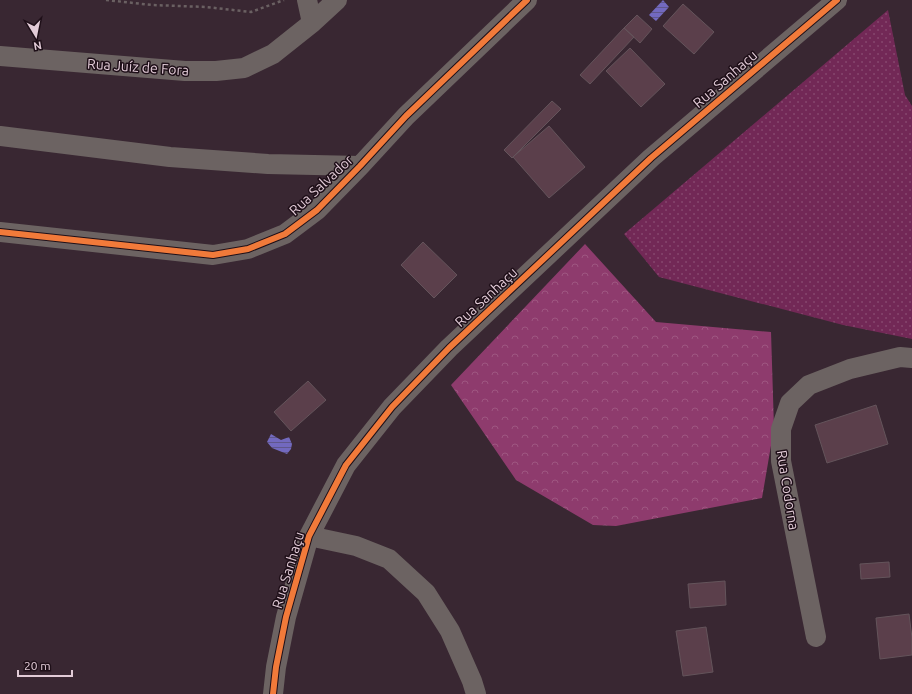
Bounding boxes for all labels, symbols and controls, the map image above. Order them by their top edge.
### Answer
north arrow [16,16,56,56]
text: N [33,39,43,52]
street label: Rua Sanhaçu [690,47,760,111]
street label: Rua Juíz de Fora [86,55,190,79]
street label: Rua Salvador [286,151,357,218]
street label: Rua Sanhaçu [452,264,520,330]
street label: Rua Codorna [774,449,802,531]
street label: Rua Sanhaçu [269,530,307,610]
scale bar [18,652,72,678]
text: 20 m [24,659,51,672]

